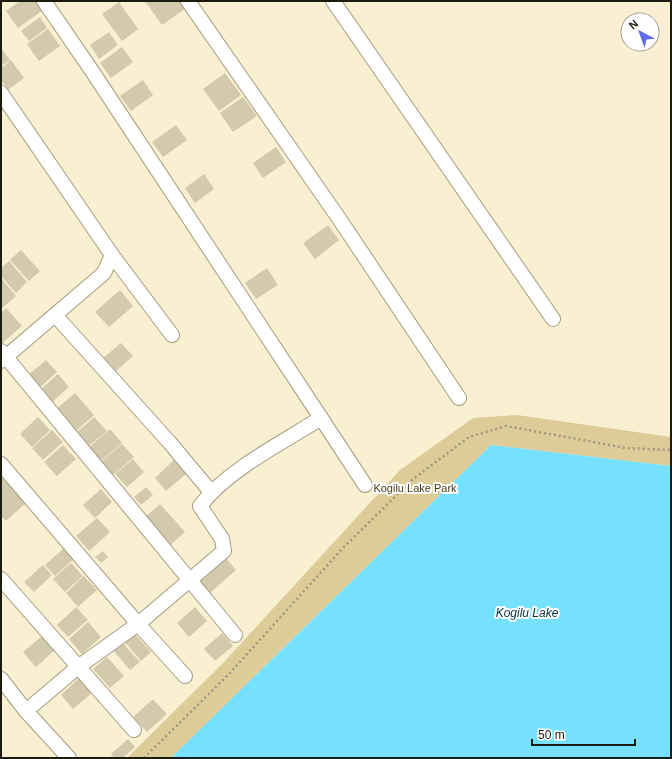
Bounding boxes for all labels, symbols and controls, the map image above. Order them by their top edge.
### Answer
north arrow [620,12,660,52]
text: N [627,17,640,32]
park label: Kogilu Lake Park [373,482,457,494]
water label: Kogilu Lake [496,606,559,620]
scale bar [532,721,635,747]
text: 50 m [538,728,565,742]

